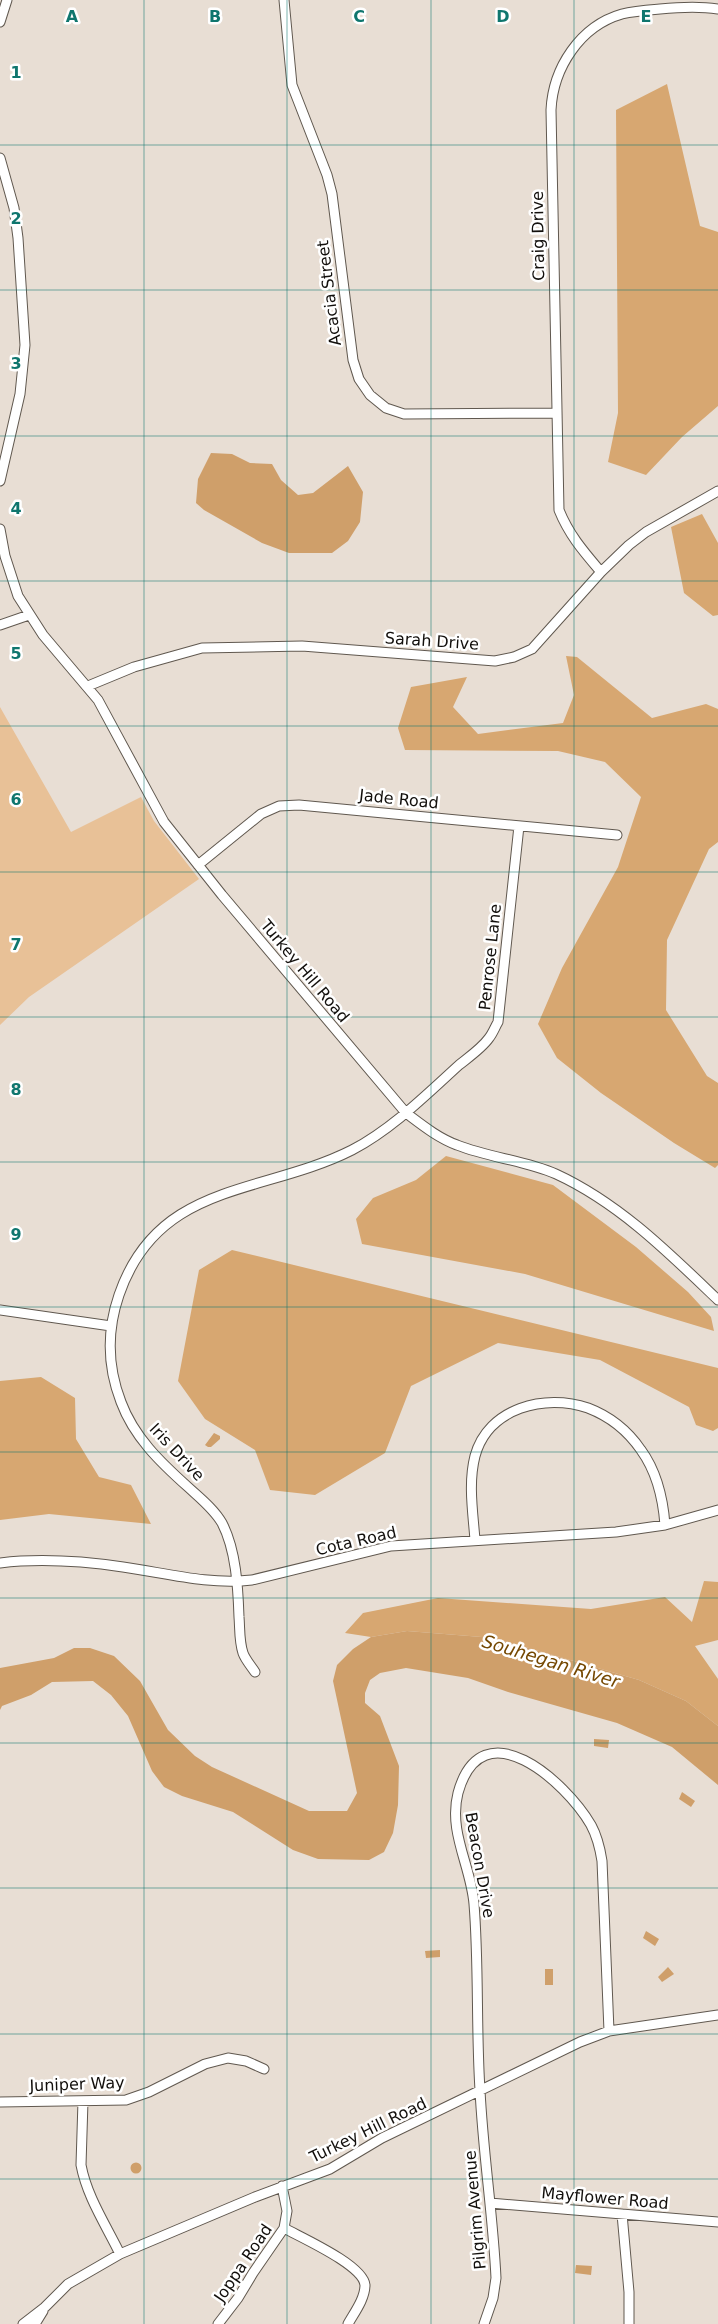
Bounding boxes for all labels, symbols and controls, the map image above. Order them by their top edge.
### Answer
text: A [66,7,79,26]
text: B [209,7,221,26]
text: C [353,7,365,26]
text: D [496,7,510,26]
text: E [641,7,651,26]
text: 1 [10,63,22,82]
street label: Craig Drive [528,191,548,281]
text: 2 [10,209,22,228]
street label: Acacia Street [313,239,345,347]
text: 3 [10,354,22,373]
text: 4 [10,499,22,518]
street label: Sarah Drive [384,628,480,654]
text: 5 [10,644,22,663]
street label: Jade Road [357,785,440,813]
text: 6 [10,790,22,809]
street label: Penrose Lane [475,903,505,1011]
street label: Turkey Hill Road [256,915,353,1026]
text: 7 [10,935,22,954]
text: 8 [10,1080,22,1099]
text: 9 [10,1225,22,1244]
street label: Iris Drive [146,1419,208,1485]
street label: Cota Road [314,1522,398,1560]
water label: Souhegan River [480,1630,624,1692]
street label: Beacon Drive [461,1811,499,1919]
street label: Juniper Way [28,2073,125,2095]
street label: Turkey Hill Road [306,2093,430,2167]
street label: Pilgrim Avenue [460,2150,490,2270]
street label: Mayflower Road [541,2183,669,2213]
street label: Joppa Road [209,2220,276,2306]

